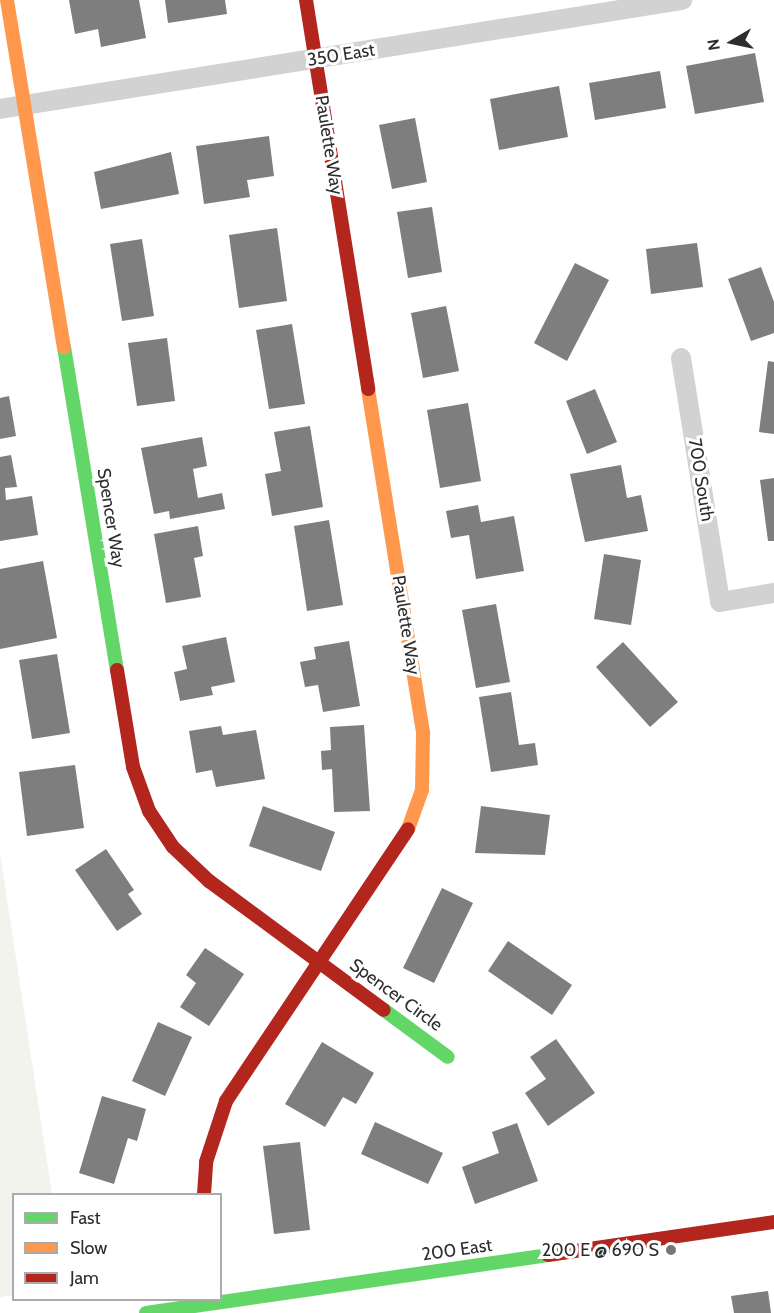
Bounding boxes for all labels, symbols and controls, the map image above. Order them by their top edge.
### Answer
north arrow [702,12,762,72]
text: N [703,38,724,52]
street label: 350 East [306,39,376,71]
street label: Paulette Way [310,94,348,196]
street label: 700 South [684,437,718,523]
street label: Spencer Way [92,467,130,569]
street label: Paulette Way [387,574,425,676]
street label: Spencer Circle [345,954,447,1036]
legend [12,1193,222,1301]
text: Fast [70,1207,101,1229]
street label: 200 East [420,1234,494,1266]
text: Slow [70,1237,107,1259]
place label: 200 E @ 690 S [542,1239,659,1261]
marker: 200 E @ 690 S [664,1243,678,1257]
text: Jam [70,1267,99,1289]

